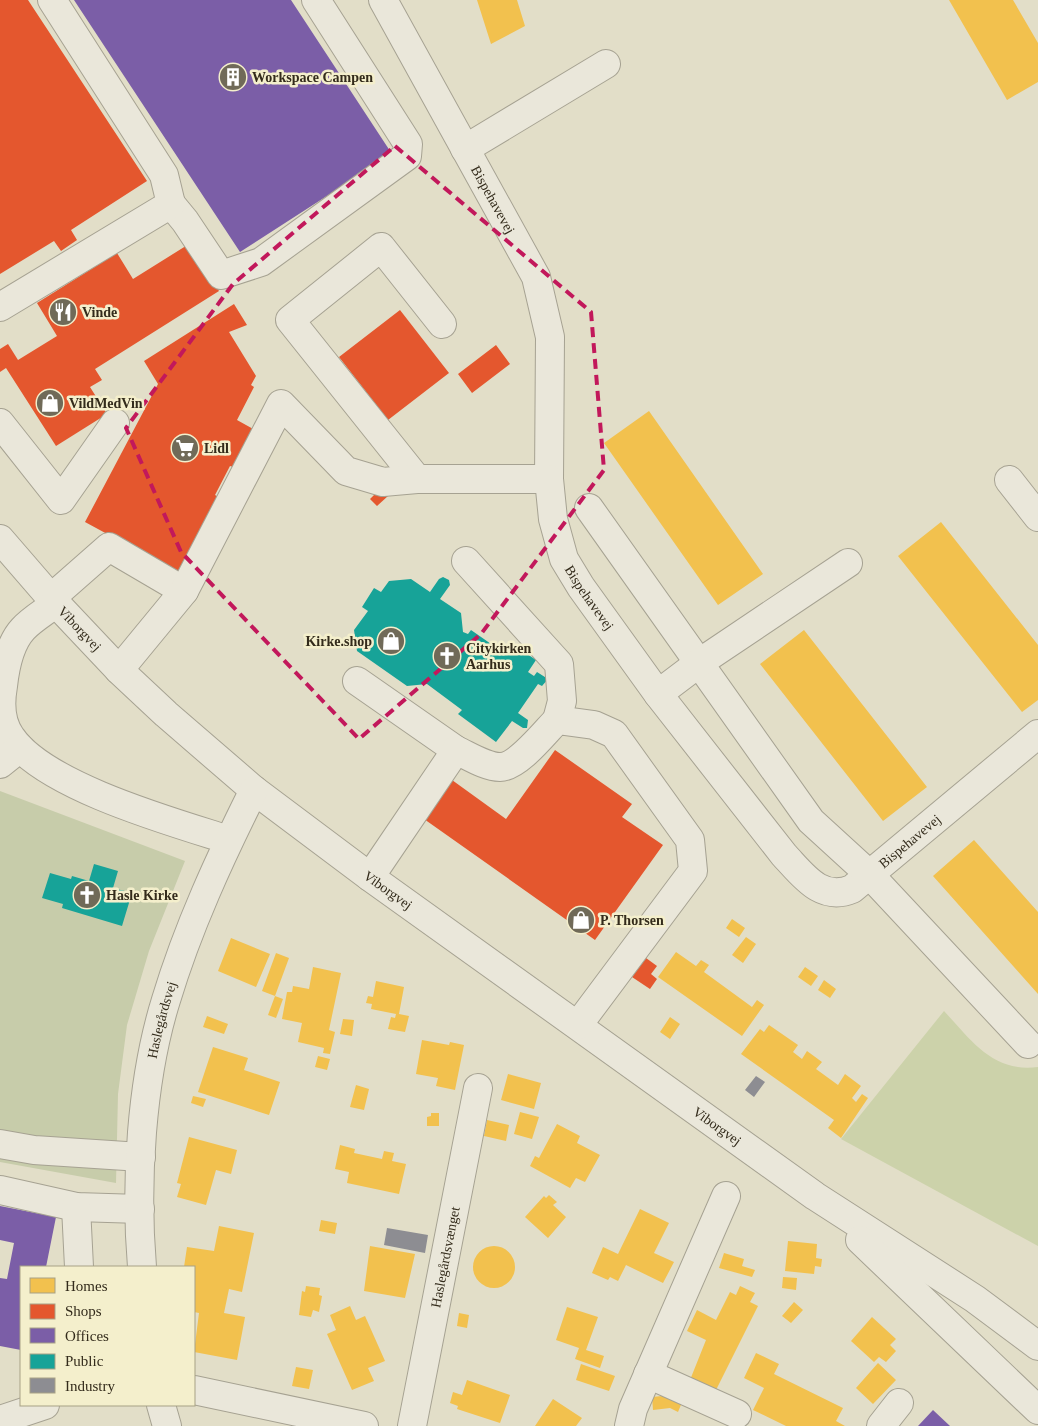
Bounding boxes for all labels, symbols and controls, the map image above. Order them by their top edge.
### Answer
building icon: Workspace Campen [218,62,248,92]
place label: Workspace Campen [252,70,373,85]
street label: Bispehavevej [468,163,518,236]
restaurant icon: Vinde [48,297,78,327]
place label: Vinde [82,305,117,320]
shop icon: VildMedVin [35,388,65,418]
place label: VildMedVin [69,396,143,411]
supermarket icon: Lidl [170,433,200,463]
place label: Lidl [204,441,229,456]
street label: Bispehavevej [562,562,617,633]
street label: Viborgvej [55,603,104,654]
shop icon: Kirke.shop [376,626,406,656]
place label: Kirke.shop [305,634,372,649]
church icon: Citykirken Aarhus [432,641,462,671]
place label: Citykirken Aarhus [466,641,532,672]
street label: Bispehavevej [876,811,943,871]
street label: Viborgvej [361,868,415,912]
church icon: Hasle Kirke [72,880,102,910]
place label: Hasle Kirke [106,888,178,903]
shop icon: P. Thorsen [566,905,596,935]
place label: P. Thorsen [600,913,664,928]
street label: Haslegårdsvej [144,979,179,1060]
street label: Viborgvej [690,1104,744,1148]
street label: Haslegårdsvænget [428,1205,462,1309]
legend [20,1266,195,1406]
text: Homes [65,1278,108,1294]
text: Shops [65,1303,102,1319]
text: Offices [65,1328,109,1344]
text: Public [65,1353,104,1369]
text: Industry [65,1378,115,1394]

